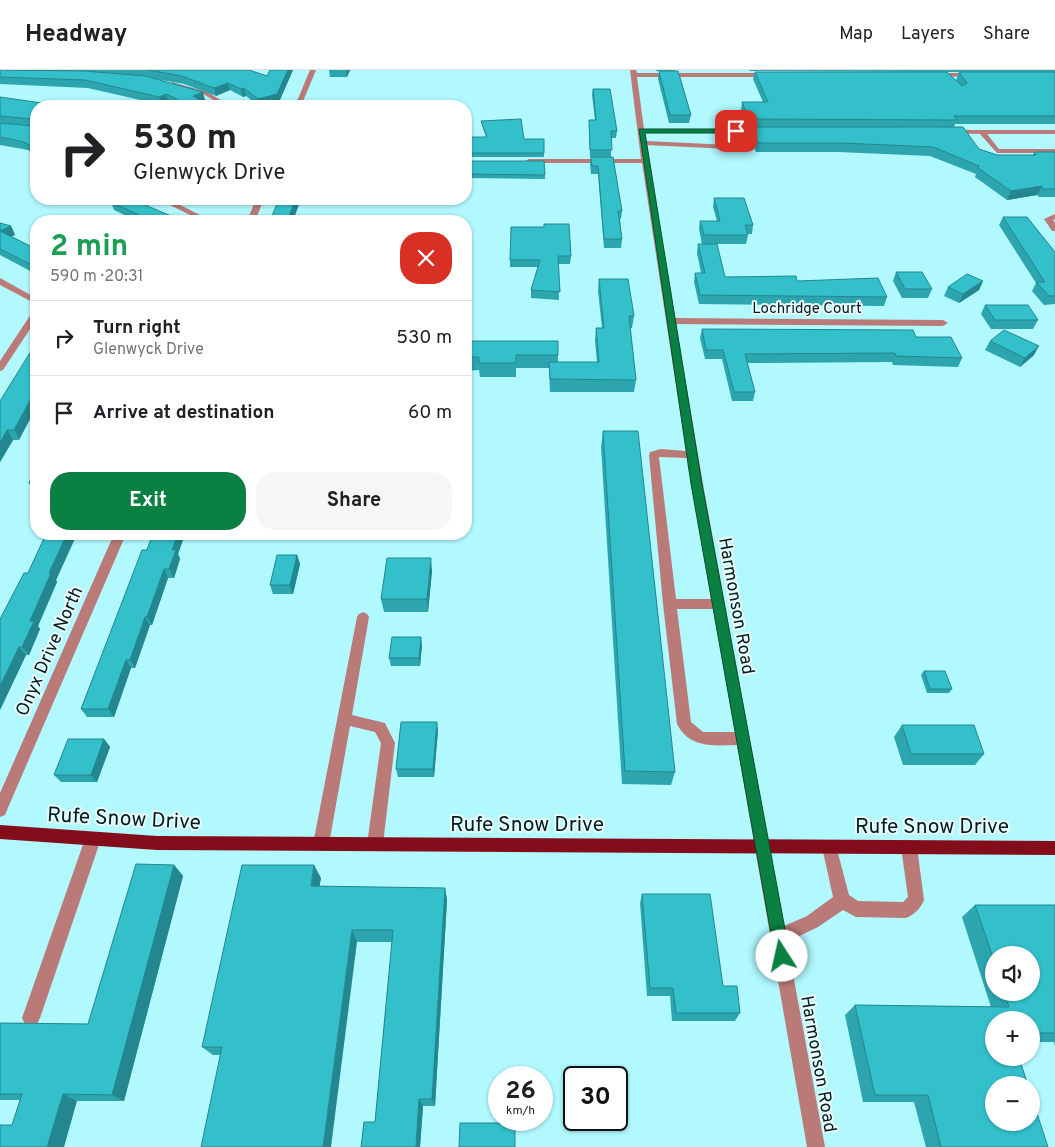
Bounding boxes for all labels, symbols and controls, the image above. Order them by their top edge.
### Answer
text: Headway [25,20,127,50]
text: Map [839,23,873,46]
text: Layers [901,23,955,46]
text: Share [983,23,1030,46]
pin [715,110,757,152]
text: 530 m [133,117,237,161]
icon: arrive [722,117,750,145]
icon: right [50,120,115,185]
text: Glenwyck Drive [133,160,285,187]
text: 2 min [50,229,128,266]
button: close [400,232,452,284]
text: 590 m · 20:31 [50,267,144,287]
street label: Lochridge Court [752,300,862,319]
text: Turn right [93,316,181,340]
icon: right [50,324,78,352]
text: 530 m [396,326,452,350]
text: Glenwyck Drive [93,340,204,360]
icon: arrive [50,399,78,427]
text: Arrive at destination [93,401,274,425]
text: 60 m [408,401,452,425]
button: Exit [50,472,246,530]
button: Share [256,472,452,530]
street label: Harmonson Road [712,536,759,676]
street label: Onyx Drive North [11,583,89,720]
street label: Rufe Snow Drive [46,802,202,837]
street label: Rufe Snow Drive [450,812,604,839]
street label: Rufe Snow Drive [855,814,1009,841]
position arrow [755,929,807,981]
map controls [985,946,1040,1131]
button: sound [985,946,1040,1001]
street label: Harmonson Road [794,994,841,1134]
button: + [985,1011,1040,1066]
speed limit sign: 30 [563,1066,628,1131]
text: 26 [505,1076,536,1108]
button: − [985,1076,1040,1131]
text: km/h [506,1103,535,1119]

